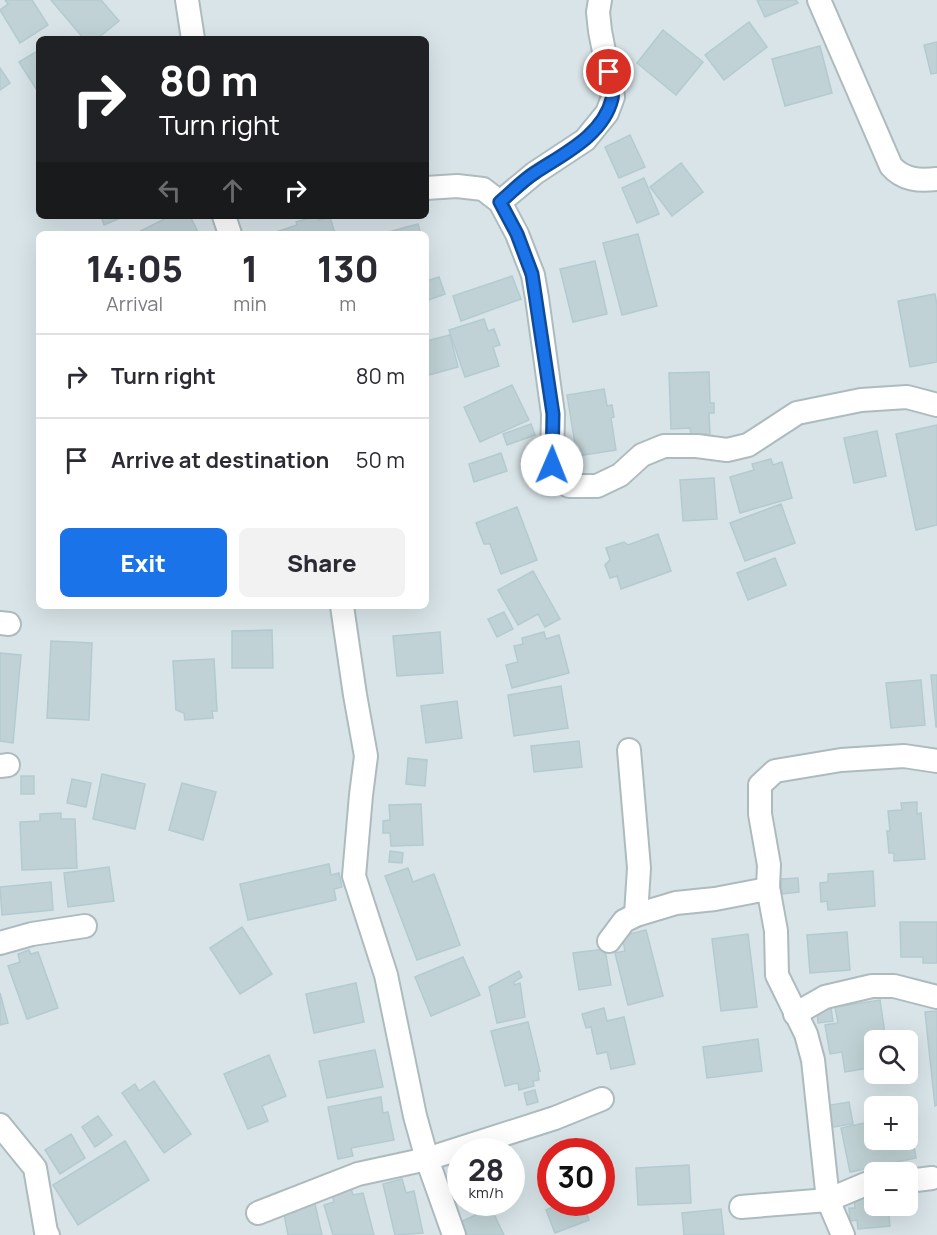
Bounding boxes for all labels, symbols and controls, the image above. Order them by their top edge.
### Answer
pin [583,46,634,97]
text: 80 m [159,51,259,109]
icon: arrive [592,55,625,88]
icon: right [60,60,138,138]
text: Turn right [159,106,280,143]
icon: left [153,174,186,207]
icon: ahead [216,174,249,207]
icon: right [279,174,312,207]
text: 14:05 [86,244,183,293]
text: 1 [242,244,258,293]
text: 130 [317,244,379,293]
text: Arrival [106,290,163,317]
text: min [233,290,267,317]
text: m [339,290,356,317]
icon: right [60,360,93,393]
text: Turn right [111,361,216,391]
text: 80 m [356,361,405,391]
position arrow [520,433,584,497]
icon: arrive [60,444,93,477]
text: Arrive at destination [111,445,329,475]
text: 50 m [356,445,405,475]
button: Exit [60,528,227,597]
button: Share [239,528,405,597]
map controls [864,1030,918,1216]
button: search [864,1030,918,1084]
button: + [864,1096,918,1150]
speed limit sign: 30 [537,1138,615,1216]
text: 28 [468,1149,504,1190]
button: − [864,1162,918,1216]
text: km/h [469,1182,503,1203]

